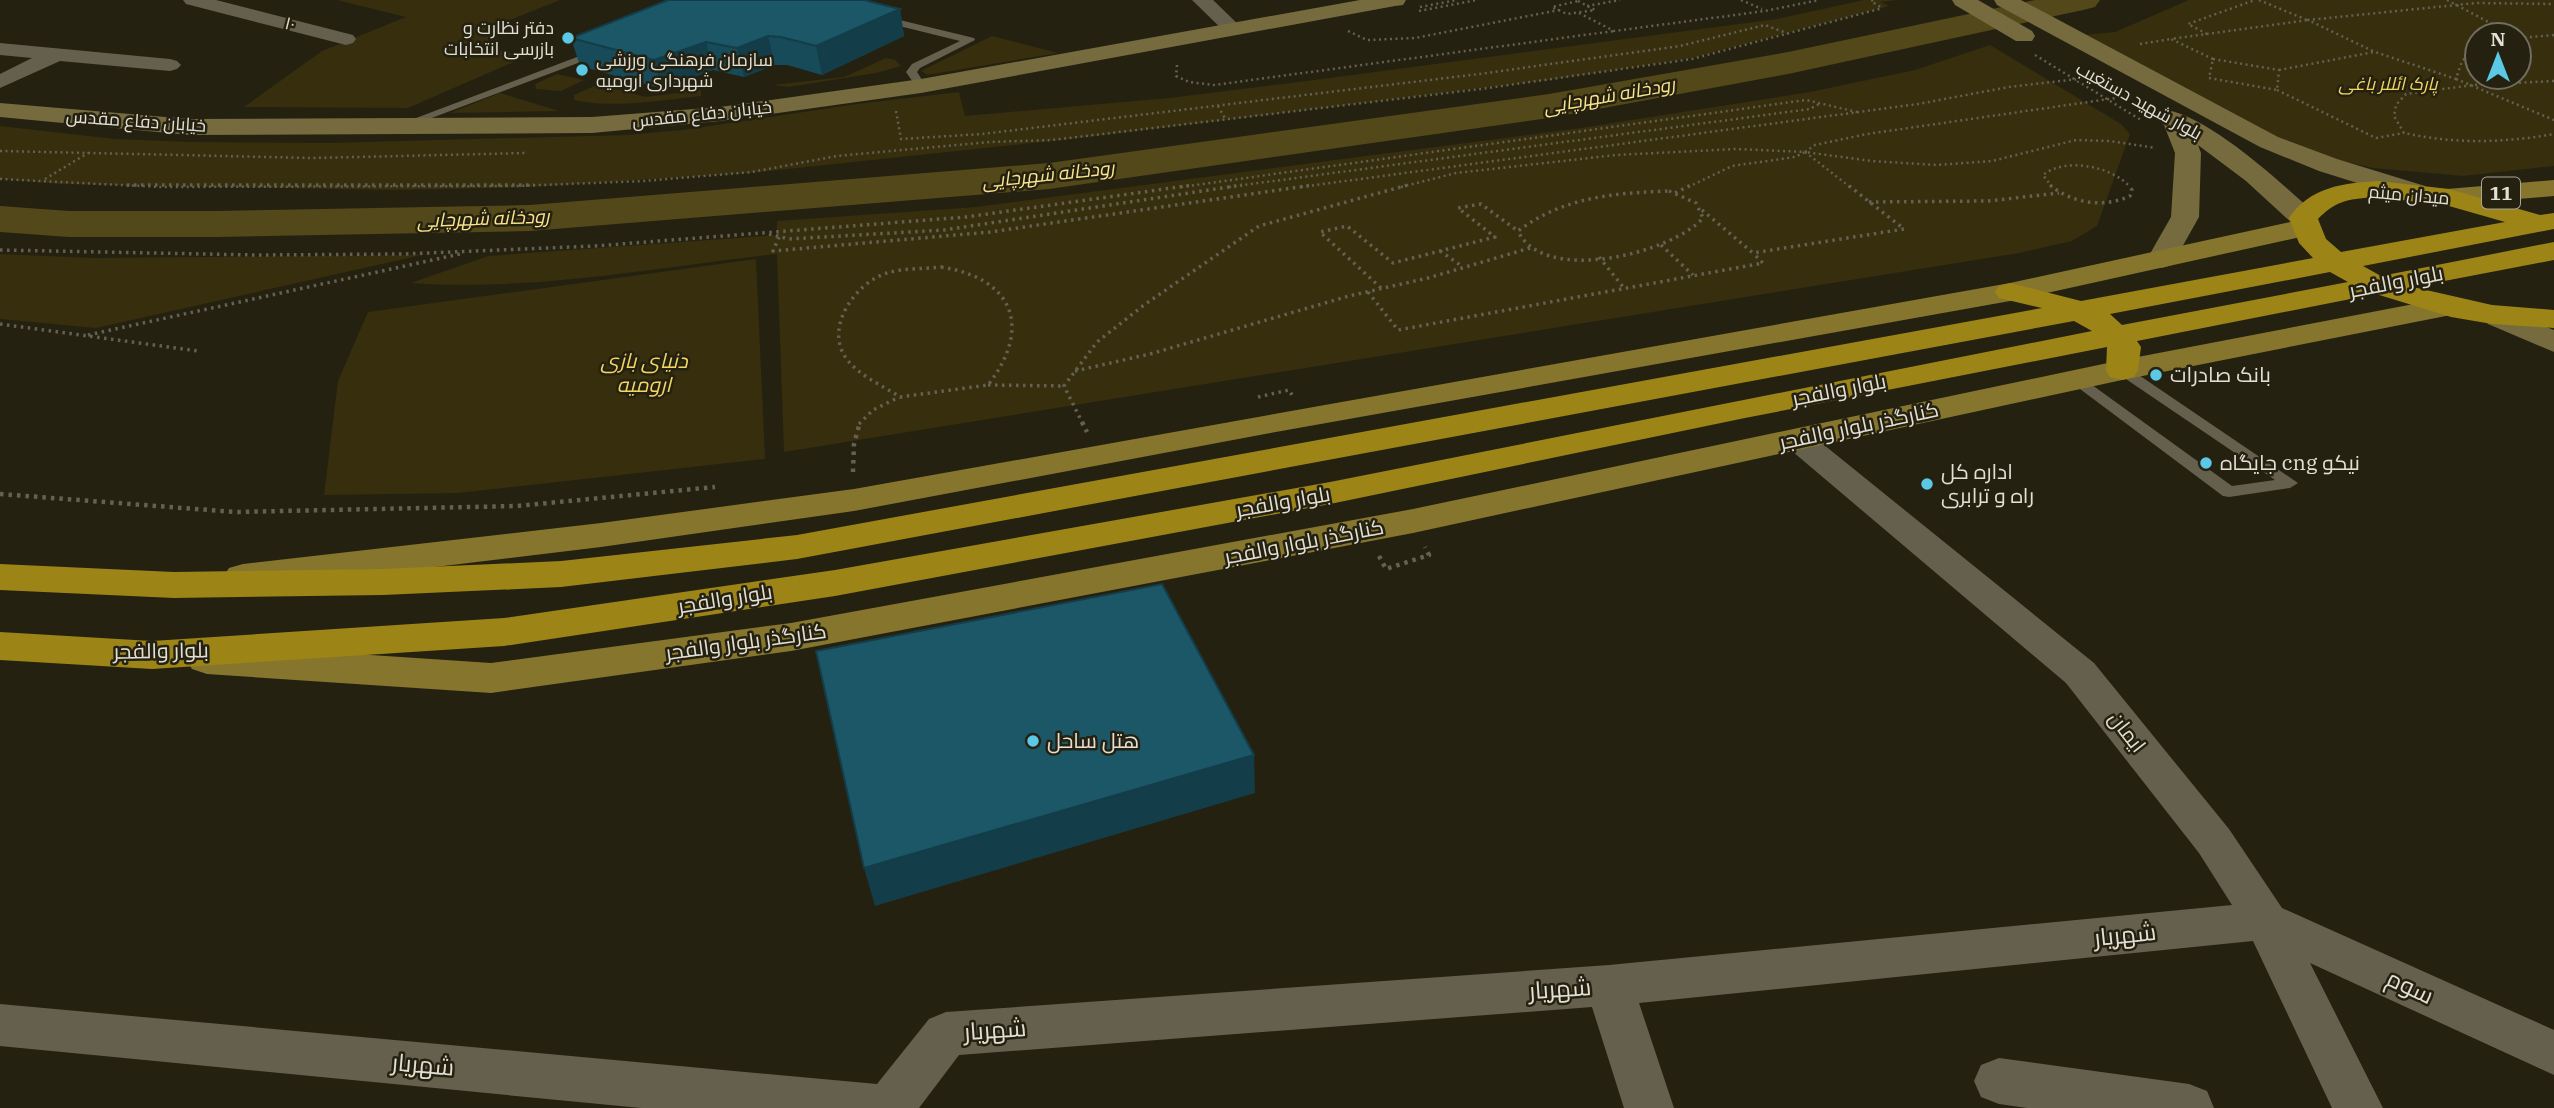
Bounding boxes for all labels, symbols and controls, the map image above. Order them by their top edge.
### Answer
street label: ۱۰ [282,11,298,36]
place label: دفتر نظارت و بازرسی انتخابات [444,16,554,60]
north arrow [2463,21,2533,91]
text: N [2490,27,2506,51]
marker: دفتر نظارت و بازرسی انتخابات [560,30,576,46]
place label: سازمان فرهنگی ورزشی شهرداری ارومیه [596,48,773,92]
street label: بلوار شهید دستغیب [2072,56,2206,145]
marker: سازمان فرهنگی ورزشی شهرداری ارومیه [574,62,590,78]
water label: رودخانه شهرچایی [1542,71,1679,119]
park label: پارک ائللر باغی [2338,72,2439,96]
street label: خیابان دفاع مقدس [631,95,773,133]
street label: خیابان دفاع مقدس [65,104,207,138]
water label: رودخانه شهرچایی [981,155,1117,194]
road number: 11 [2482,178,2520,209]
street label: میدان میثم [2367,179,2451,211]
water label: رودخانه شهرچایی [416,204,552,233]
street label: بلوار والفجر [2345,258,2445,304]
park label: دنیای بازی ارومیه [600,346,689,398]
place label: بانک صادرات [2170,360,2271,388]
street label: بلوار والفجر [1788,366,1888,412]
marker: بانک صادرات [2148,367,2164,383]
street label: کنارگذر بلوار والفجر [1776,394,1941,456]
place label: جایگاه cng نیکو [2220,448,2360,476]
marker: جایگاه cng نیکو [2198,455,2214,471]
place label: اداره کل راه و ترابری [1941,457,2034,509]
marker: اداره کل راه و ترابری [1919,476,1935,492]
street label: بلوار والفجر [1232,479,1332,523]
street label: کنارگذر بلوار والفجر [1220,512,1386,570]
street label: بلوار والفجر [675,577,774,619]
street label: کنارگذر بلوار والفجر [663,616,828,666]
street label: بلوار والفجر [112,635,209,665]
street label: ایمان [2103,705,2153,758]
place label: هتل ساحل [1047,726,1139,754]
marker: هتل ساحل [1025,733,1041,749]
street label: شهریار [2090,915,2158,953]
street label: سوم [2381,961,2439,1012]
street label: شهریار [1526,970,1592,1006]
street label: شهریار [961,1011,1027,1047]
street label: شهریار [388,1045,456,1083]

